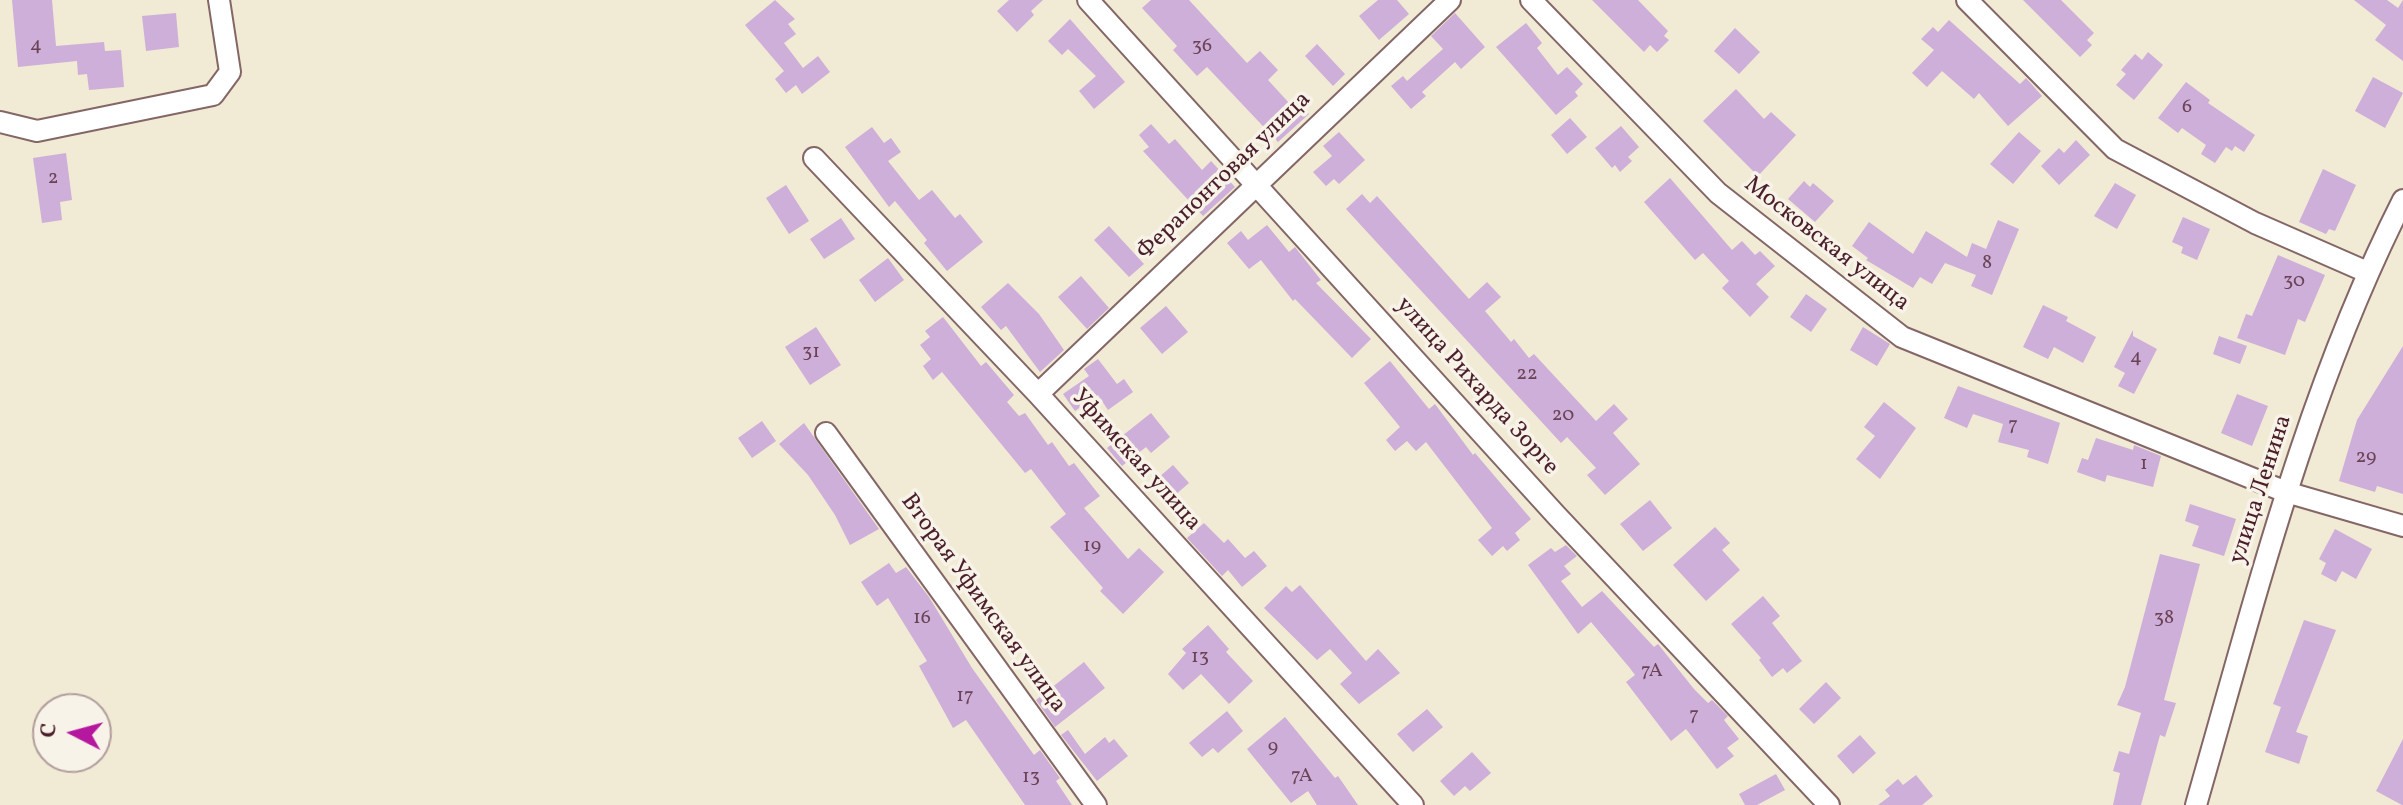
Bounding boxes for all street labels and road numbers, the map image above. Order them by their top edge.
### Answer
street label: Ферапонтовая улица [1132,87,1318,267]
street label: Московская улица [1737,171,1915,319]
street label: улица Рихарда Зорге [1388,292,1564,482]
street label: Уфимская улица [1064,384,1206,538]
street label: улица Ленина [2224,412,2300,568]
street label: Вторая Уфимская улица [893,489,1071,719]

